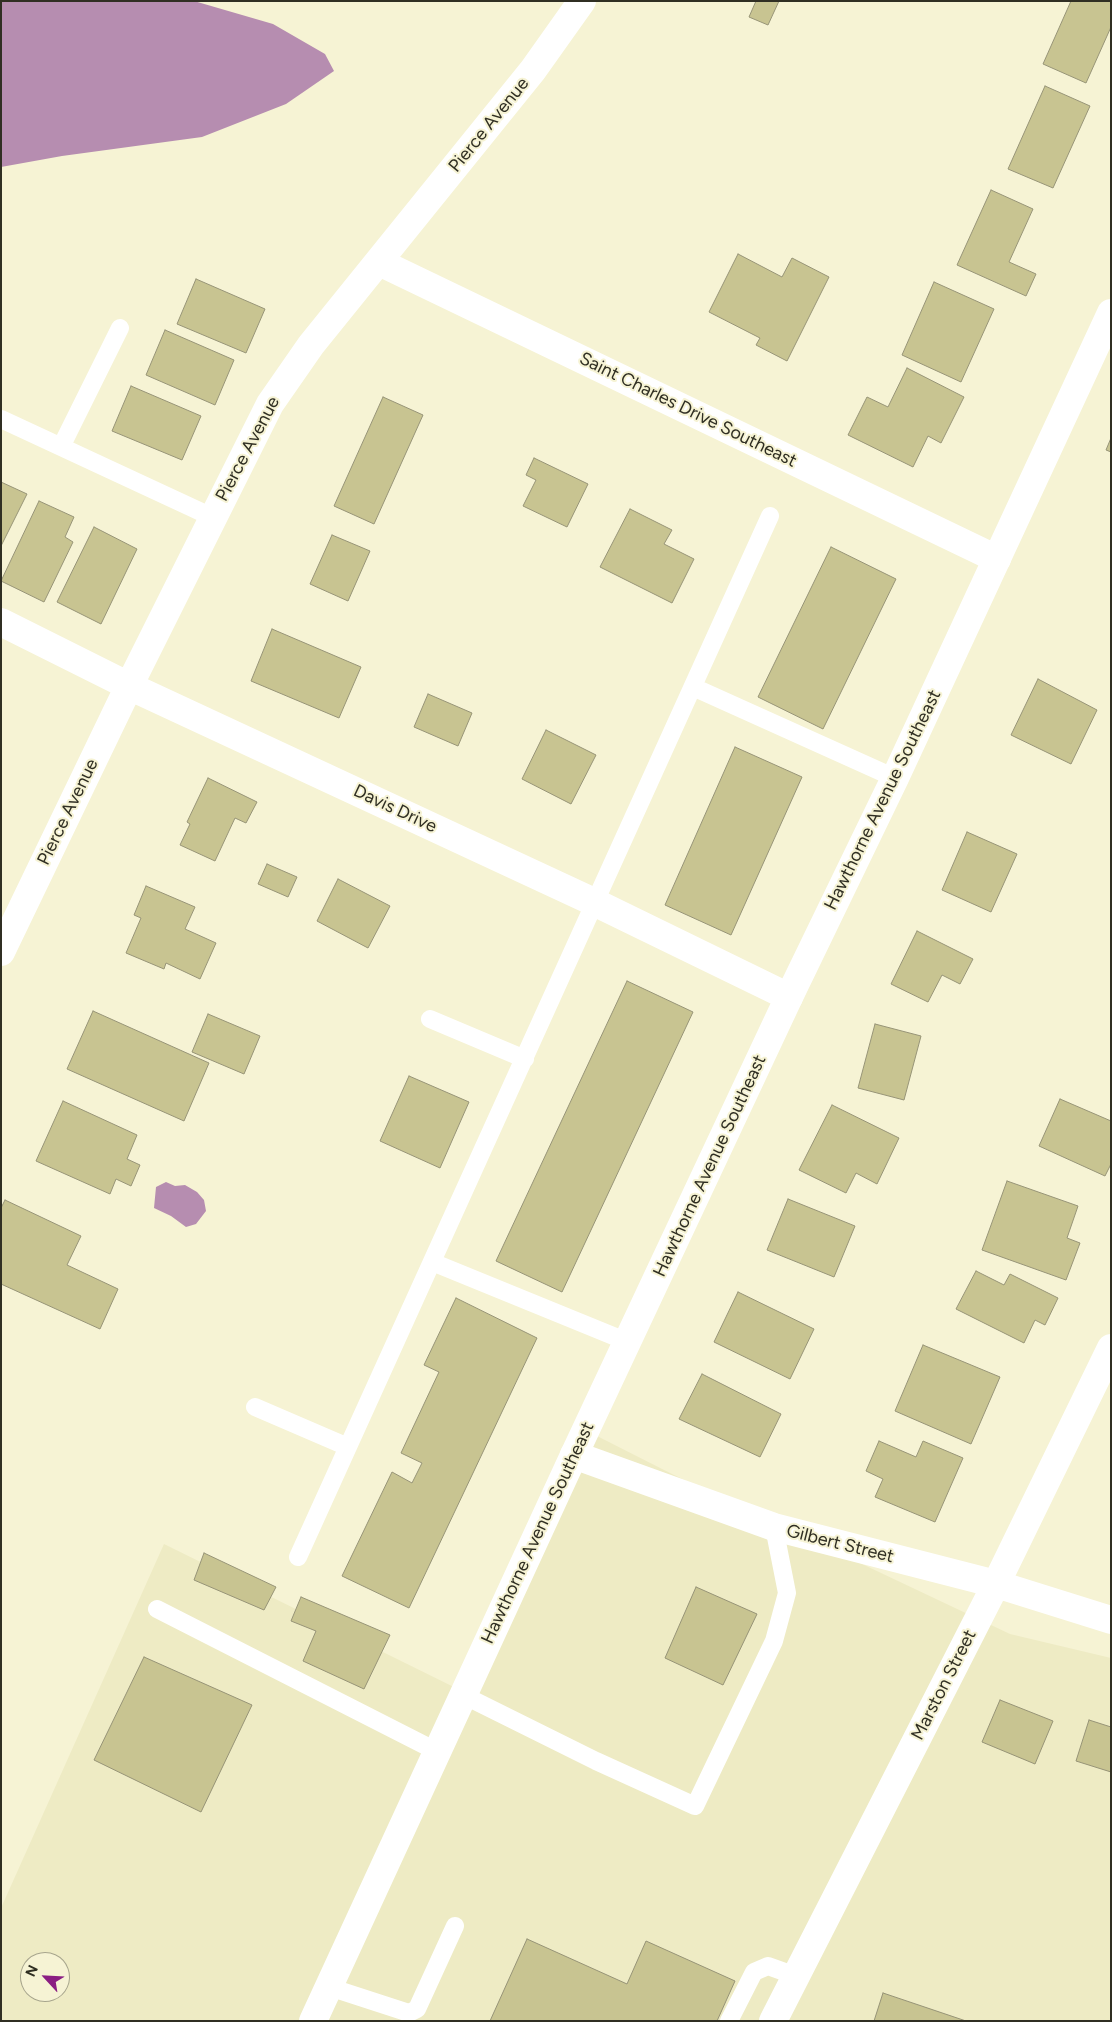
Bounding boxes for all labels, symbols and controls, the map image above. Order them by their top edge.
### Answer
street label: Pierce Avenue [444,73,534,177]
street label: Saint Charles Drive Southeast [576,348,800,472]
street label: Pierce Avenue [211,393,285,505]
street label: Hawthorne Avenue Southeast [820,686,946,914]
street label: Pierce Avenue [33,755,103,869]
street label: Davis Drive [350,780,440,838]
street label: Hawthorne Avenue Southeast [649,1052,771,1280]
street label: Hawthorne Avenue Southeast [477,1419,599,1647]
street label: Gilbert Street [784,1520,896,1568]
street label: Marston Street [907,1626,981,1744]
north arrow [20,1952,70,2002]
text: N [22,1962,42,1979]

